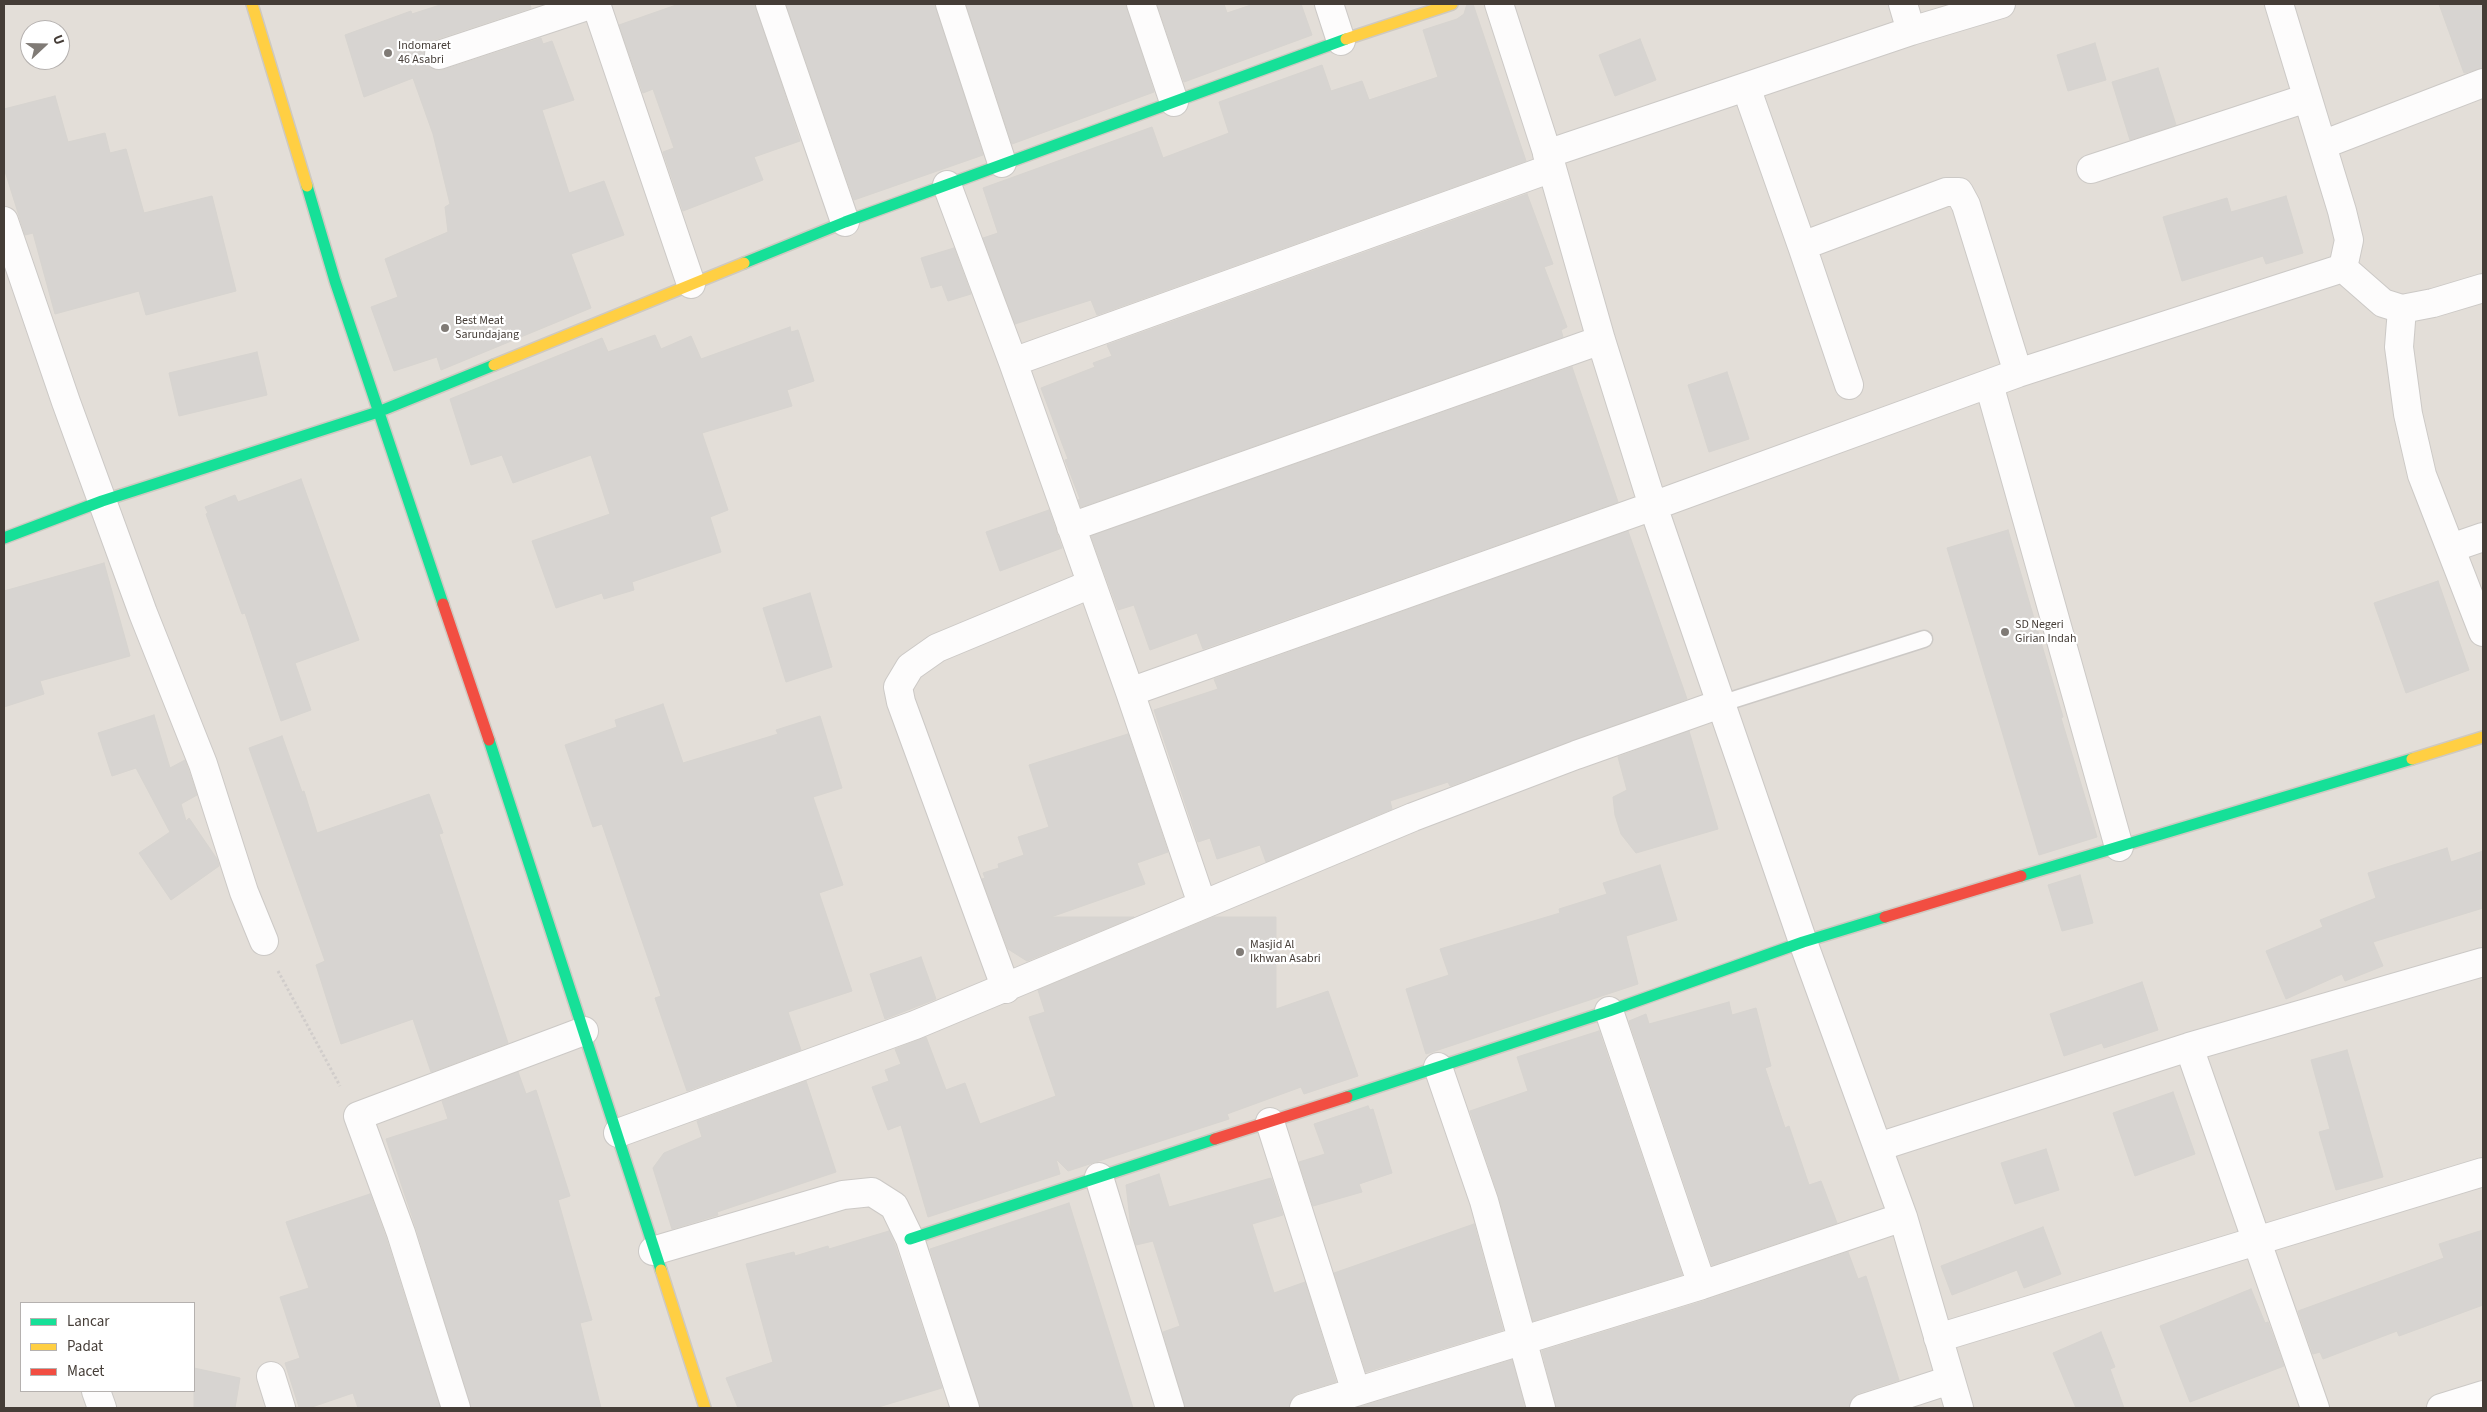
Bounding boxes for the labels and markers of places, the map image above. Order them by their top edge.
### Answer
place label: Indomaret 46 Asabri [398,39,451,67]
marker: Indomaret 46 Asabri [382,47,394,59]
place label: Best Meat Sarundajang [455,314,519,342]
marker: Best Meat Sarundajang [439,322,451,334]
place label: SD Negeri Girian Indah [2015,618,2076,646]
marker: SD Negeri Girian Indah [1999,626,2011,638]
place label: Masjid Al Ikhwan Asabri [1250,938,1321,966]
marker: Masjid Al Ikhwan Asabri [1234,946,1246,958]

